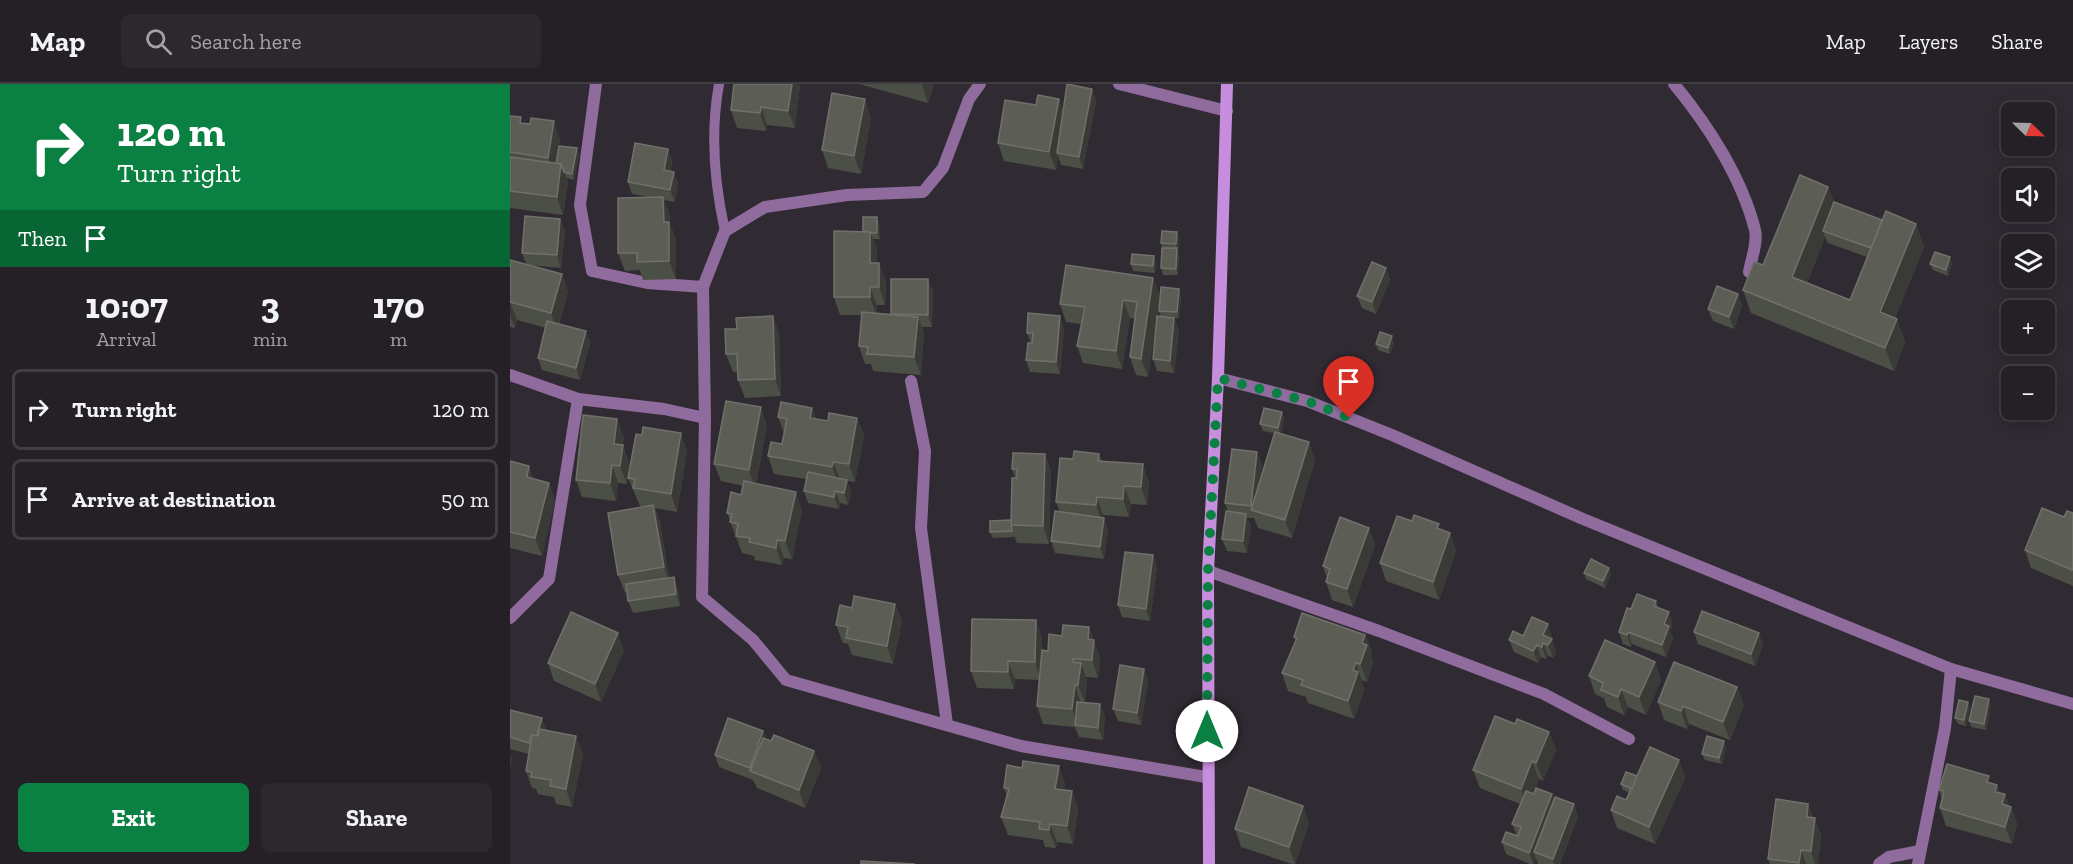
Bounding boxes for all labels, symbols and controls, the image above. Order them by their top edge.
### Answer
search box [121,14,541,68]
text: Map [30,25,85,58]
icon: search [142,25,175,58]
text: Search here [190,28,302,55]
text: Map [1826,29,1866,54]
text: Layers [1899,29,1958,54]
text: Share [1991,29,2043,54]
north arrow [2001,102,2055,156]
map controls [2001,102,2055,420]
text: 120 m [117,106,225,157]
icon: right [18,108,96,186]
text: Turn right [117,157,241,189]
button: sound [2001,168,2055,222]
icon: arrive [79,222,112,255]
text: Then [18,225,67,252]
button: layers [2001,234,2055,288]
text: 10:07 [85,284,168,327]
text: 3 [261,284,280,327]
text: 170 [372,284,425,327]
button: + [2001,300,2055,354]
text: Arrival [96,327,157,351]
text: min [253,327,287,351]
text: m [390,327,407,351]
pin [1323,356,1374,418]
icon: arrive [1332,365,1365,398]
button: − [2001,366,2055,420]
icon: right [21,393,54,426]
text: Turn right [72,396,176,423]
text: 120 m [433,396,489,423]
icon: arrive [21,483,54,516]
text: Arrive at destination [72,486,275,513]
text: 50 m [441,486,489,513]
position arrow [1175,699,1239,763]
button: Exit [18,783,249,852]
button: Share [261,783,492,852]

